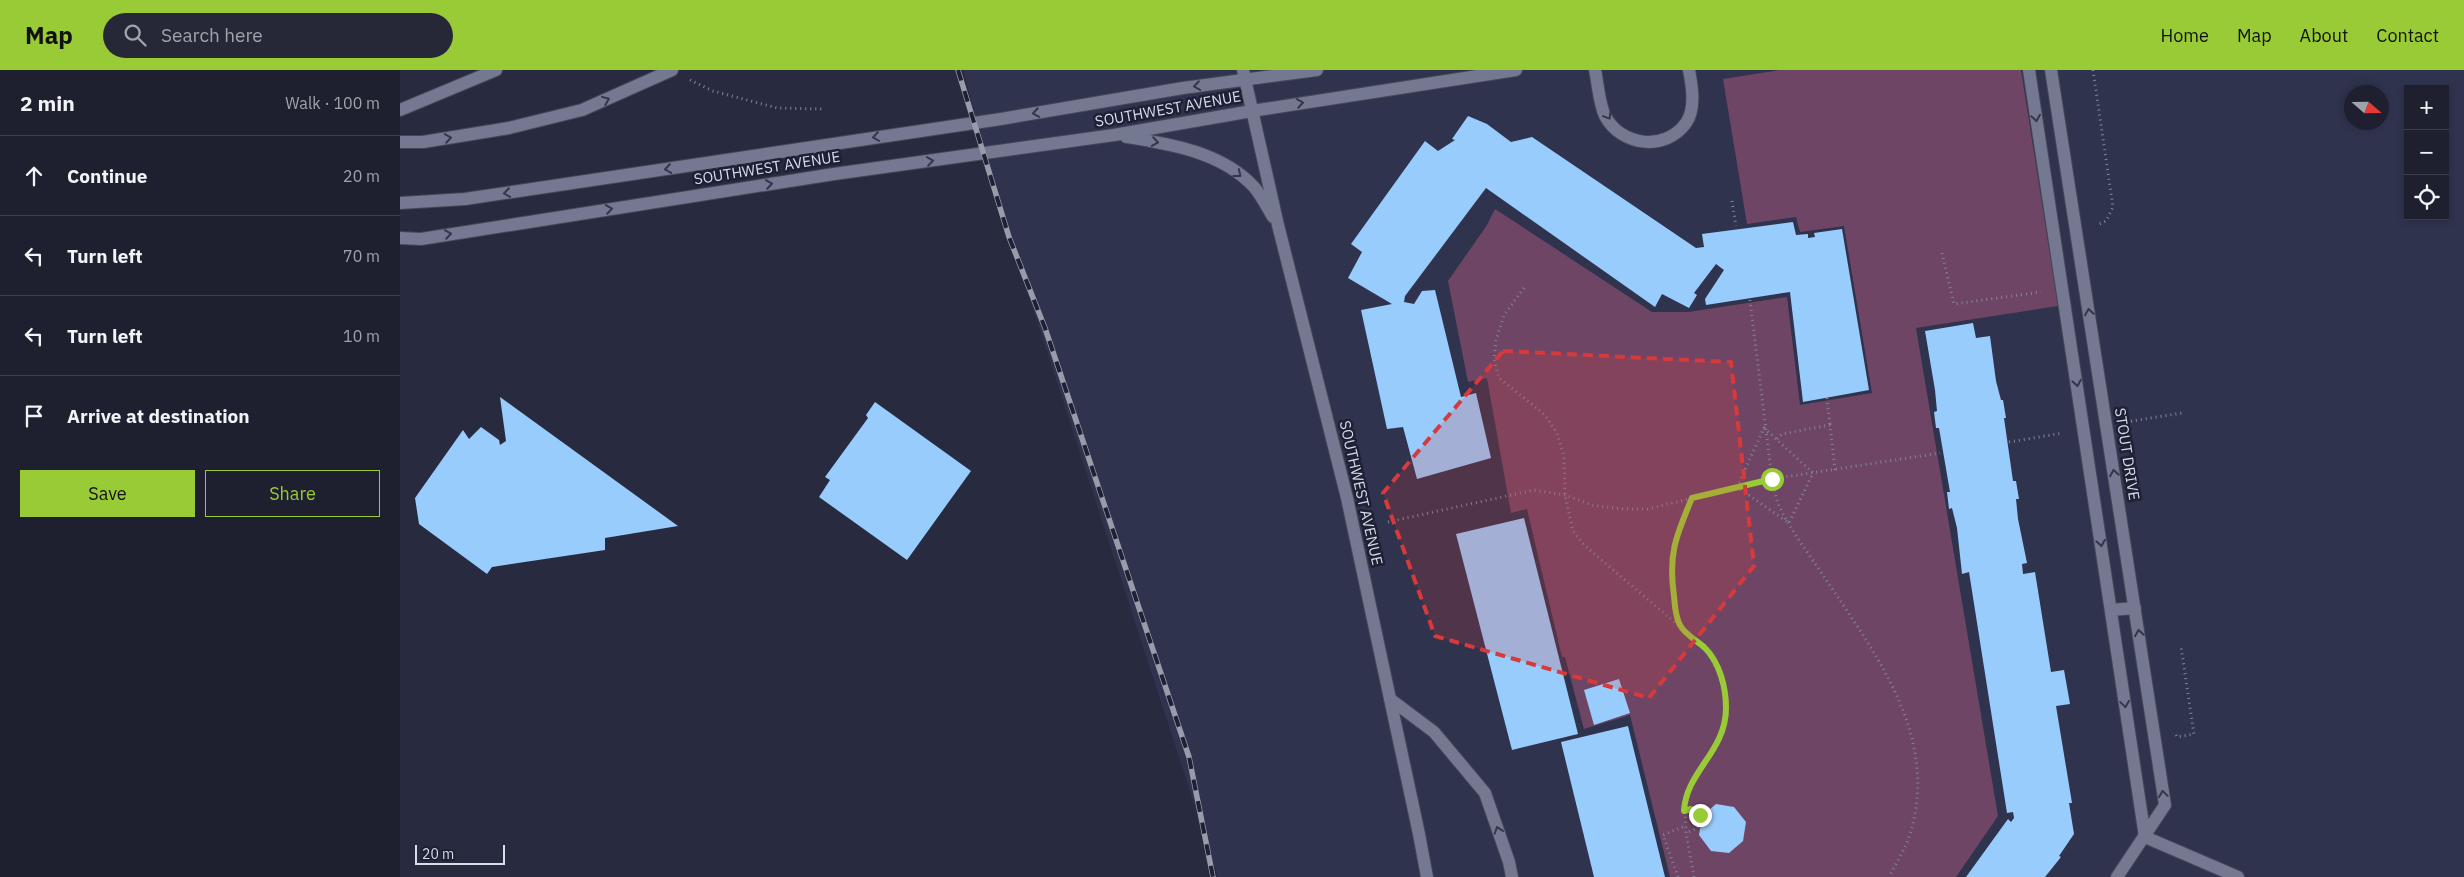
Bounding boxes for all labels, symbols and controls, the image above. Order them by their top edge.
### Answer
search box [103,13,453,58]
text: Map [25,19,73,51]
icon: search [121,21,149,49]
text: Search here [161,23,263,47]
text: Home [2161,24,2209,47]
text: Map [2237,24,2272,47]
text: About [2300,24,2348,47]
text: Contact [2376,24,2439,47]
one-way arrow [1192,80,1200,91]
north arrow [2344,85,2389,130]
map controls [2404,85,2449,220]
button: + [2404,85,2449,130]
street label: SOUTHWEST AVENUE [1093,86,1242,131]
text: 2 min [20,89,75,117]
text: Walk · 100 m [285,93,380,113]
one-way arrow [601,96,610,106]
one-way arrow [1296,99,1304,109]
one-way arrow [1032,107,1041,117]
one-way arrow [1602,111,1612,120]
one-way arrow [2030,115,2041,123]
button: − [2404,130,2449,175]
one-way arrow [871,131,879,142]
one-way arrow [444,133,453,143]
one-way arrow [1151,136,1159,146]
street label: SOUTHWEST AVENUE [692,147,841,188]
one-way arrow [926,156,935,166]
icon: ahead [20,162,48,190]
one-way arrow [663,163,671,174]
text: Continue [67,164,147,188]
text: 20 m [343,166,380,186]
one-way arrow [1232,169,1241,177]
button: locate [2404,175,2449,220]
one-way arrow [766,179,774,190]
one-way arrow [502,187,510,198]
one-way arrow [605,204,613,215]
one-way arrow [444,230,453,240]
icon: left [20,242,48,270]
text: Turn left [67,244,143,268]
text: 70 m [343,246,380,266]
one-way arrow [2084,308,2094,317]
icon: left [20,322,48,350]
text: Turn left [67,324,143,348]
text: 10 m [343,326,380,346]
one-way arrow [2071,378,2081,387]
icon: arrive [20,402,48,430]
text: Arrive at destination [67,404,250,428]
street label: STOUT DRIVE [2111,406,2144,501]
street label: SOUTHWEST AVENUE [1336,419,1387,567]
route start [1761,468,1784,491]
one-way arrow [2109,468,2120,476]
button: Save [20,470,195,517]
button: Share [205,470,380,517]
one-way arrow [2095,540,2106,548]
one-way arrow [2134,629,2144,638]
one-way arrow [2120,700,2130,708]
one-way arrow [2159,790,2169,798]
route end [1689,804,1712,827]
one-way arrow [1494,827,1504,835]
scale bar [415,842,505,865]
text: 20 m [422,845,454,863]

